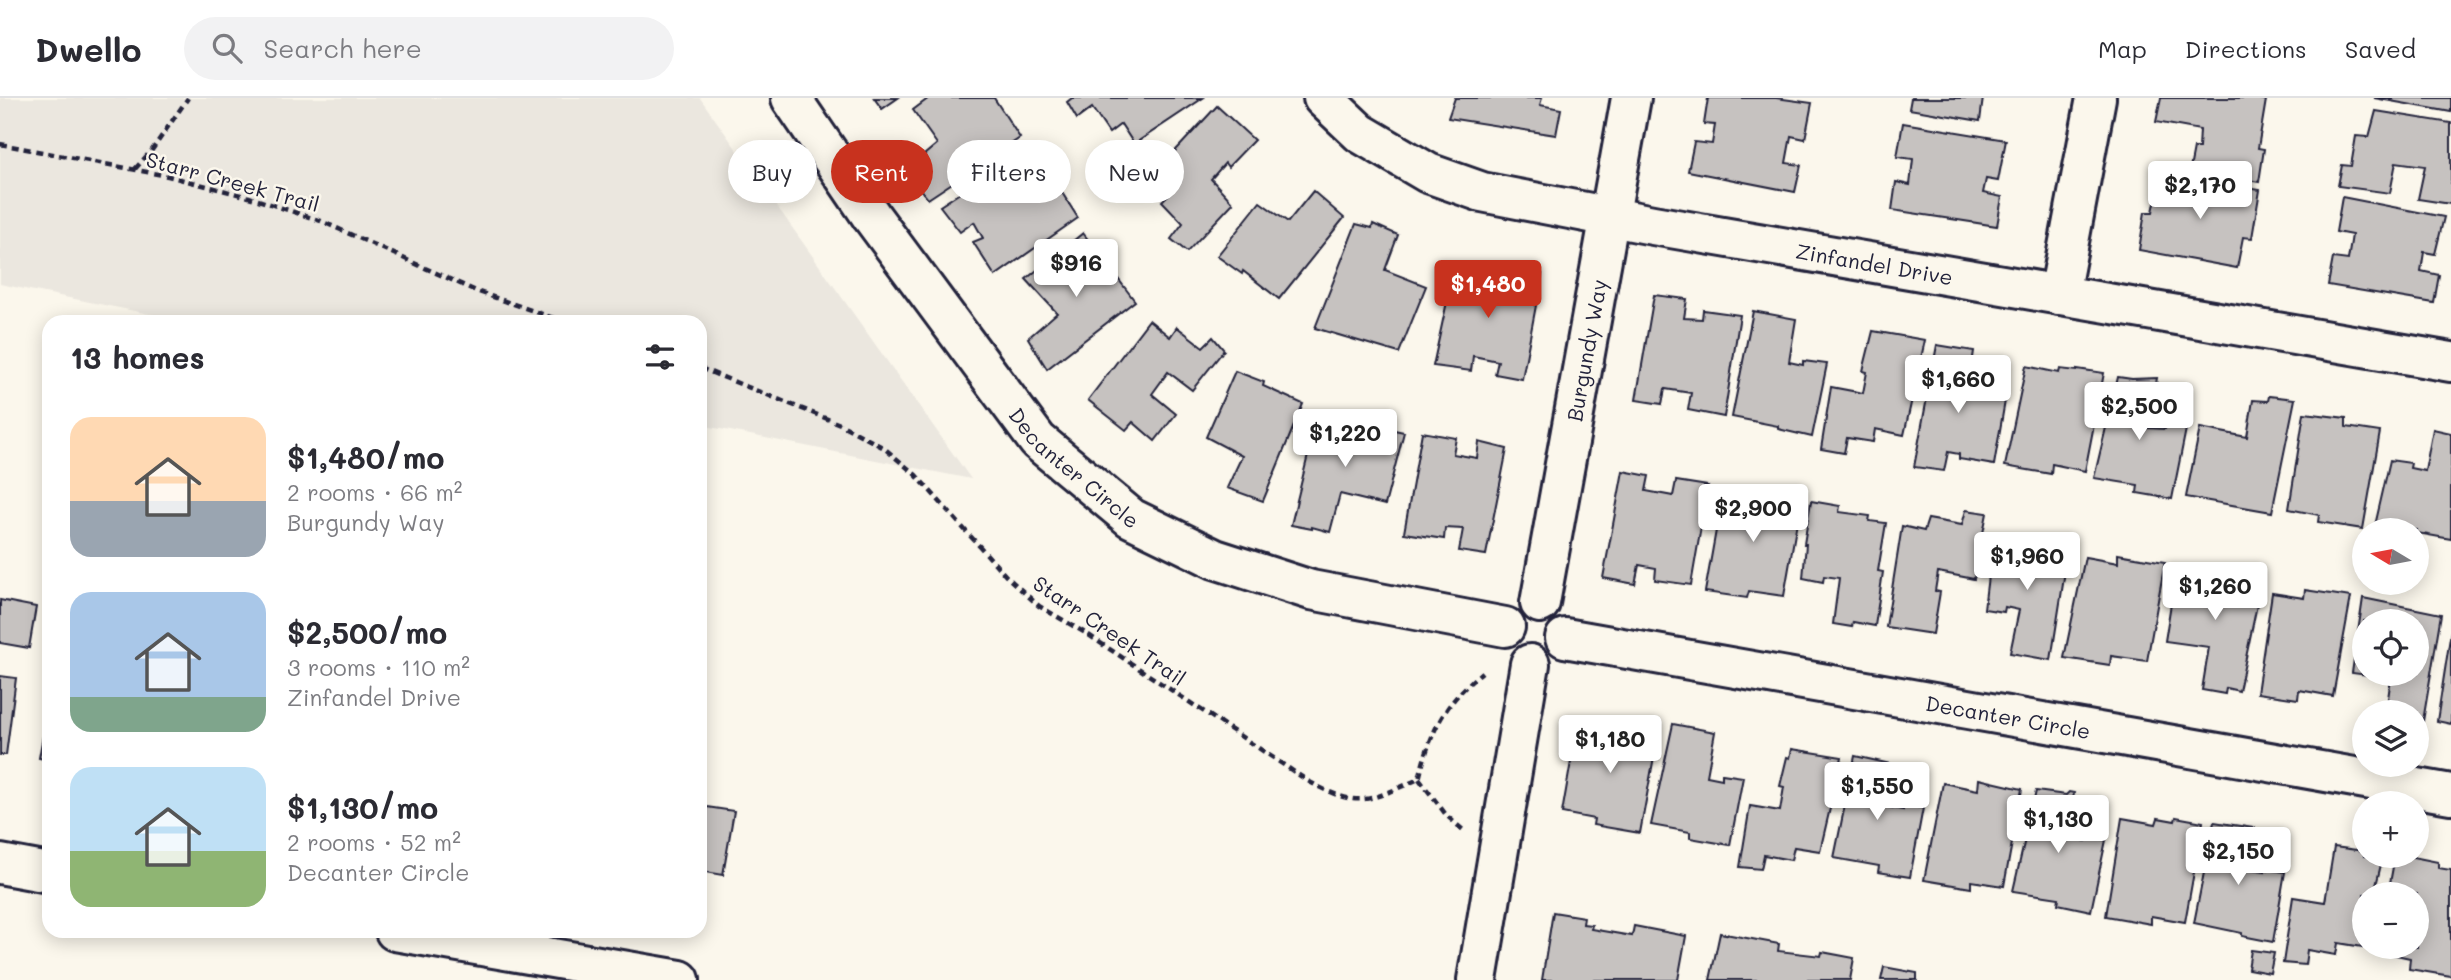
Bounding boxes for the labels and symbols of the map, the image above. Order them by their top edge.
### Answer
street label: Starr Creek Trail [143,145,323,217]
pin: $2,170 [2143,162,2257,221]
street label: Zinfandel Drive [1794,236,1955,290]
pin: $916 [1035,240,1117,299]
pin: $1,480 [1431,260,1545,320]
street label: Burgundy Way [1560,277,1612,423]
pin: $1,660 [1901,356,2015,415]
pin: $2,500 [2082,382,2196,442]
street label: Decanter Circle [1004,402,1143,533]
pin: $1,220 [1288,410,1402,469]
pin: $2,900 [1696,484,1810,544]
north arrow [2352,518,2429,595]
pin: $1,960 [1970,532,2084,592]
pin: $1,260 [2158,562,2272,622]
street label: Starr Creek Trail [1029,569,1191,691]
street label: Decanter Circle [1924,688,2093,744]
pin: $1,180 [1553,716,1667,775]
pin: $1,550 [1820,762,1934,822]
pin: $1,130 [2001,796,2115,855]
pin: $2,150 [2181,828,2295,887]

